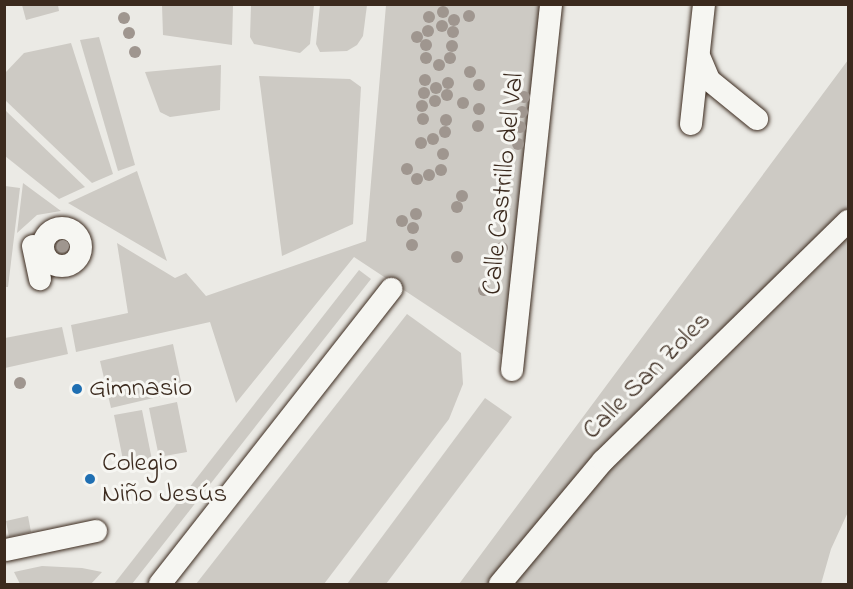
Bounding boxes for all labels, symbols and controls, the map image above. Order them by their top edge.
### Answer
street label: Calle Castrillo del Val [476,71,532,297]
street label: Calle San Zoles [576,305,718,447]
place label: Gimnasio [89,373,192,405]
marker: Gimnasio [70,382,84,396]
place label: Colegio Niño Jesús [102,447,227,510]
marker: Colegio Niño Jesús [83,472,97,486]

